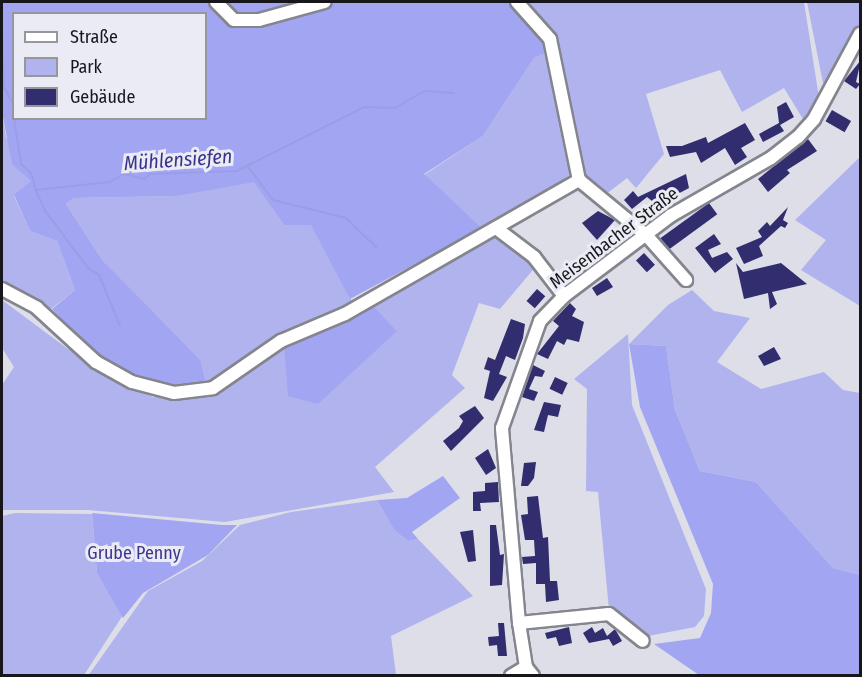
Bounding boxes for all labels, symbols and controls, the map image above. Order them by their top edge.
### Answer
legend [12,12,207,120]
text: Straße [70,26,118,48]
text: Park [70,56,102,78]
text: Gebäude [70,86,135,108]
water label: Mühlensiefen [123,144,233,176]
street label: Meisenbacher Straße [546,183,682,293]
park label: Grube Penny [87,542,181,564]

